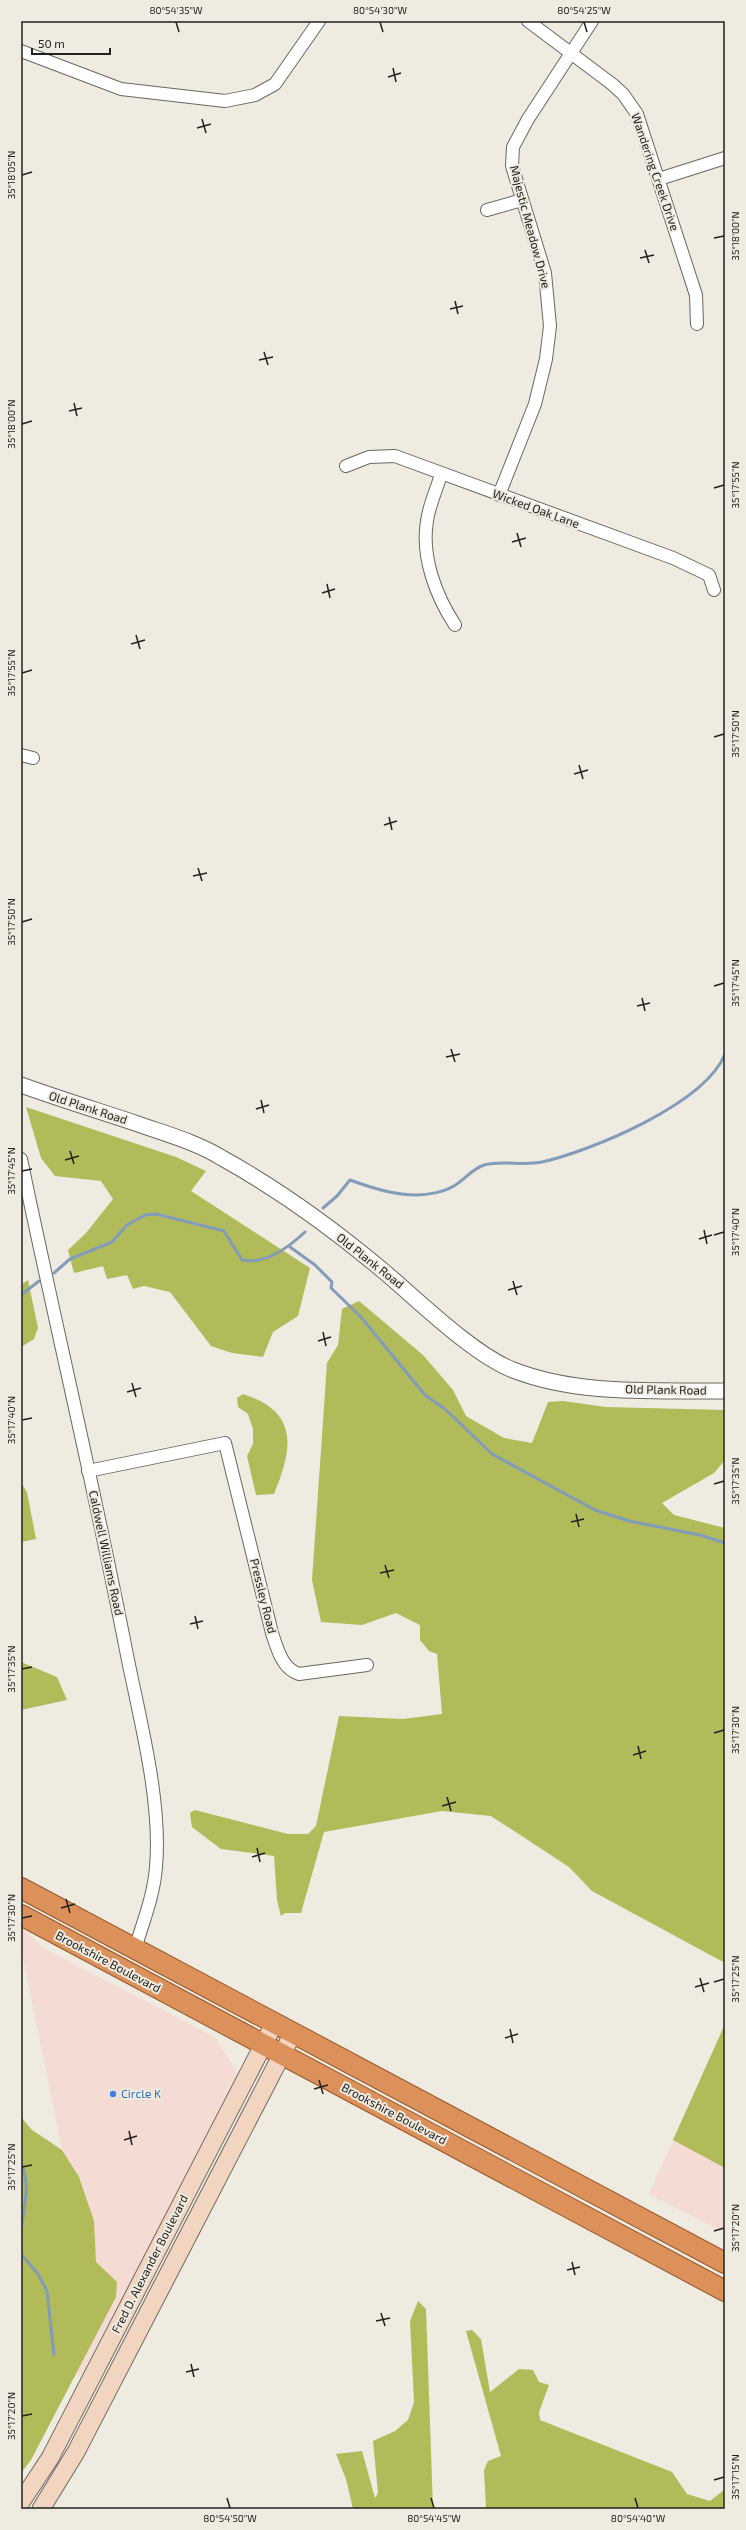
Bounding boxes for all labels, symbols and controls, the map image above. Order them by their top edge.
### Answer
text: 80°54'35"W [149,4,203,16]
text: 80°54'30"W [353,4,407,16]
text: 80°54'25"W [557,4,611,16]
scale bar [32,30,110,56]
text: 50 m [38,36,65,50]
street label: Wandering Creek Drive [629,111,683,232]
text: 35°18'05"N [5,151,17,199]
street label: Majestic Meadow Drive [507,164,554,290]
text: 35°18'00"N [729,211,741,261]
text: 35°18'00"N [5,399,17,449]
text: 35°17'55"N [729,461,741,509]
street label: Wicked Oak Lane [491,486,582,530]
text: 35°17'55"N [5,649,17,697]
text: 35°17'50"N [729,710,741,758]
text: 35°17'50"N [5,898,17,946]
text: 35°17'45"N [729,959,741,1007]
street label: Old Plank Road [47,1088,129,1126]
text: 35°17'45"N [5,1147,17,1195]
text: 35°17'40"N [729,1208,741,1256]
street label: Old Plank Road [334,1230,407,1291]
street label: Old Plank Road [625,1381,707,1397]
text: 35°17'40"N [5,1396,17,1444]
text: 35°17'35"N [729,1457,741,1505]
street label: Caldwell Williams Road [87,1489,127,1617]
street label: Pressley Road [248,1557,280,1635]
text: 35°17'35"N [5,1645,17,1693]
text: 35°17'30"N [729,1706,741,1754]
text: 35°17'30"N [5,1894,17,1942]
street label: Brookshire Boulevard [53,1927,163,1995]
text: 35°17'25"N [729,1955,741,2003]
street label: Brookshire Boulevard [339,2079,449,2147]
place label: Circle K [121,2086,161,2100]
marker: Circle K [108,2089,118,2099]
text: 35°17'25"N [5,2143,17,2191]
street label: Fred D. Alexander Boulevard [108,2192,190,2335]
text: 35°17'20"N [729,2204,741,2252]
text: 35°17'20"N [5,2392,17,2440]
text: 35°17'15"N [729,2454,741,2500]
text: 80°54'50"W [203,2512,257,2524]
text: 80°54'45"W [407,2512,461,2524]
text: 80°54'40"W [611,2512,666,2524]

